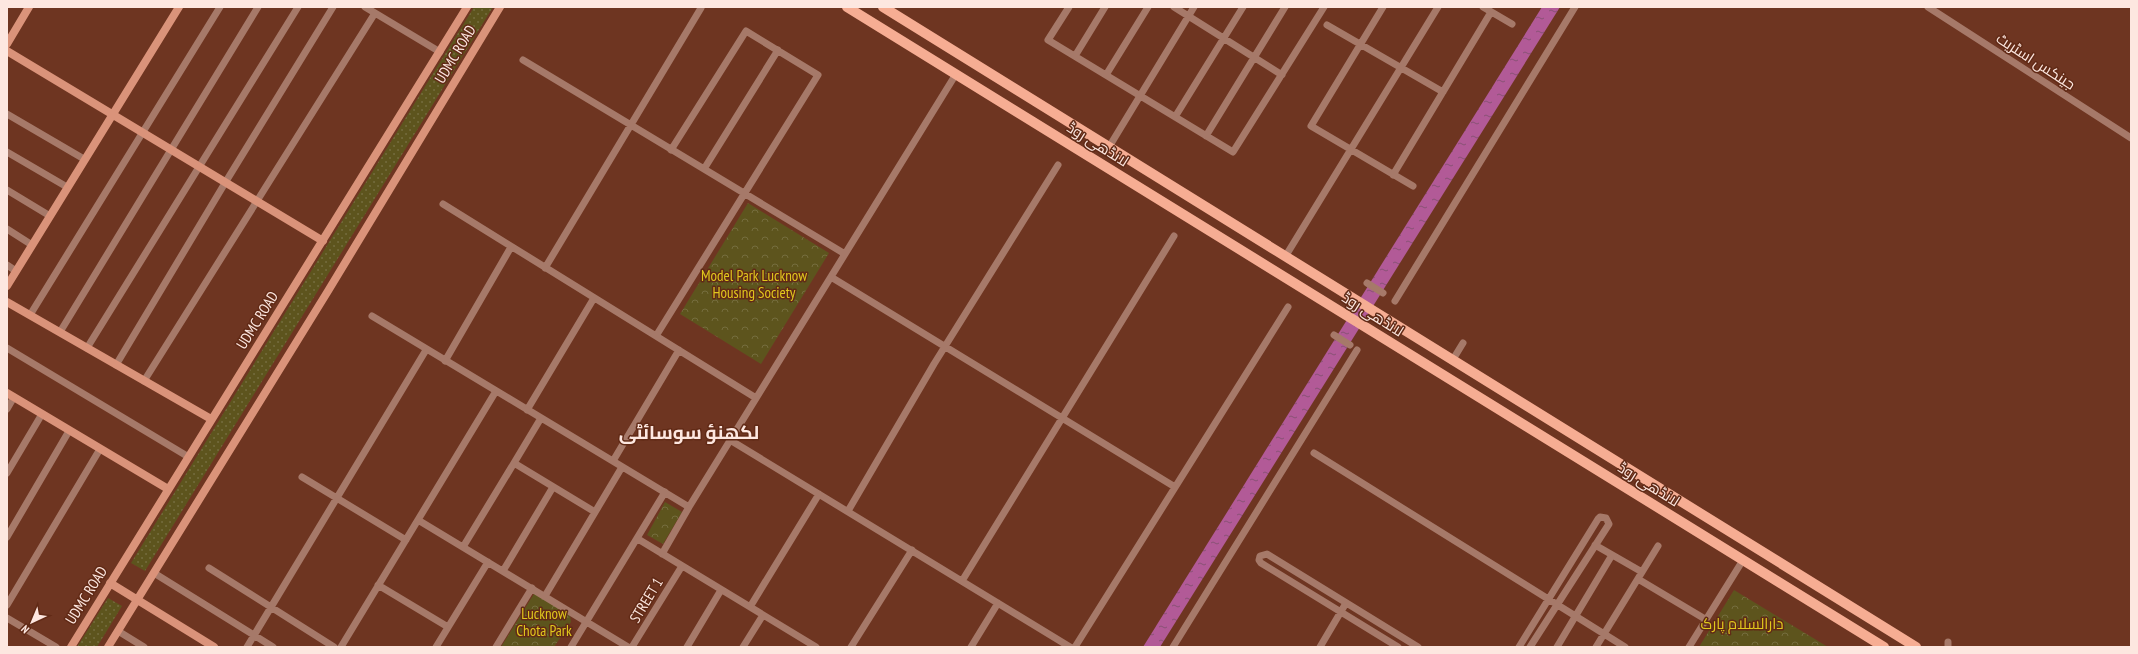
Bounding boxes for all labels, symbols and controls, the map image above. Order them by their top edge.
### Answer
street label: UDMC ROAD [430,21,480,87]
street label: جینکس اسٹریٹ [1992,28,2079,94]
street label: لانڈھی روڈ [1063,118,1132,171]
park label: Model Park Lucknow Housing Society [701,266,807,302]
street label: UDMC ROAD [232,288,282,352]
street label: لانڈھی روڈ [1338,288,1407,341]
district label: لکھنؤ سوسائٹی [619,420,759,444]
street label: لانڈھی روڈ [1614,458,1683,511]
street label: UDMC ROAD [61,563,111,627]
street label: STREET 1 [625,574,667,626]
north arrow [12,602,52,642]
park label: Lucknow Chota Park [516,604,572,640]
park label: دارالسلام پارک [1700,614,1784,634]
text: N [18,622,32,636]

